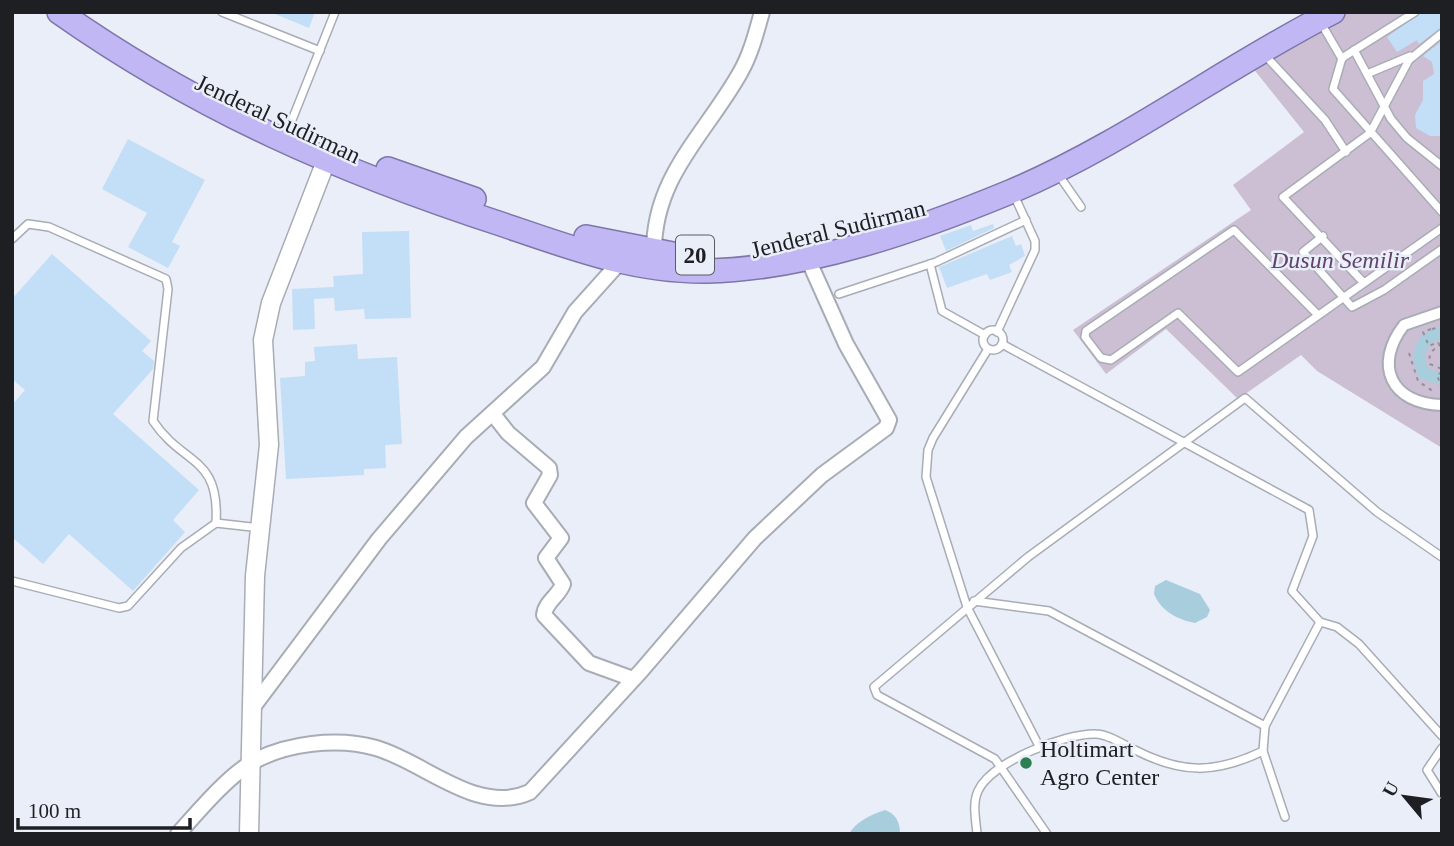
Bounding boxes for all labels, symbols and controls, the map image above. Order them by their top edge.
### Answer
street label: Jenderal Sudirman [191,69,365,169]
street label: Jenderal Sudirman [748,195,928,263]
road number: 20 [676,236,714,274]
park label: Dusun Semilir [1270,247,1410,273]
place label: Holtimart Agro Center [1040,736,1159,790]
marker: Holtimart Agro Center [1018,755,1034,771]
north arrow [1370,762,1440,832]
text: U [1378,778,1403,800]
scale bar [18,786,189,830]
text: 100 m [28,799,81,823]

